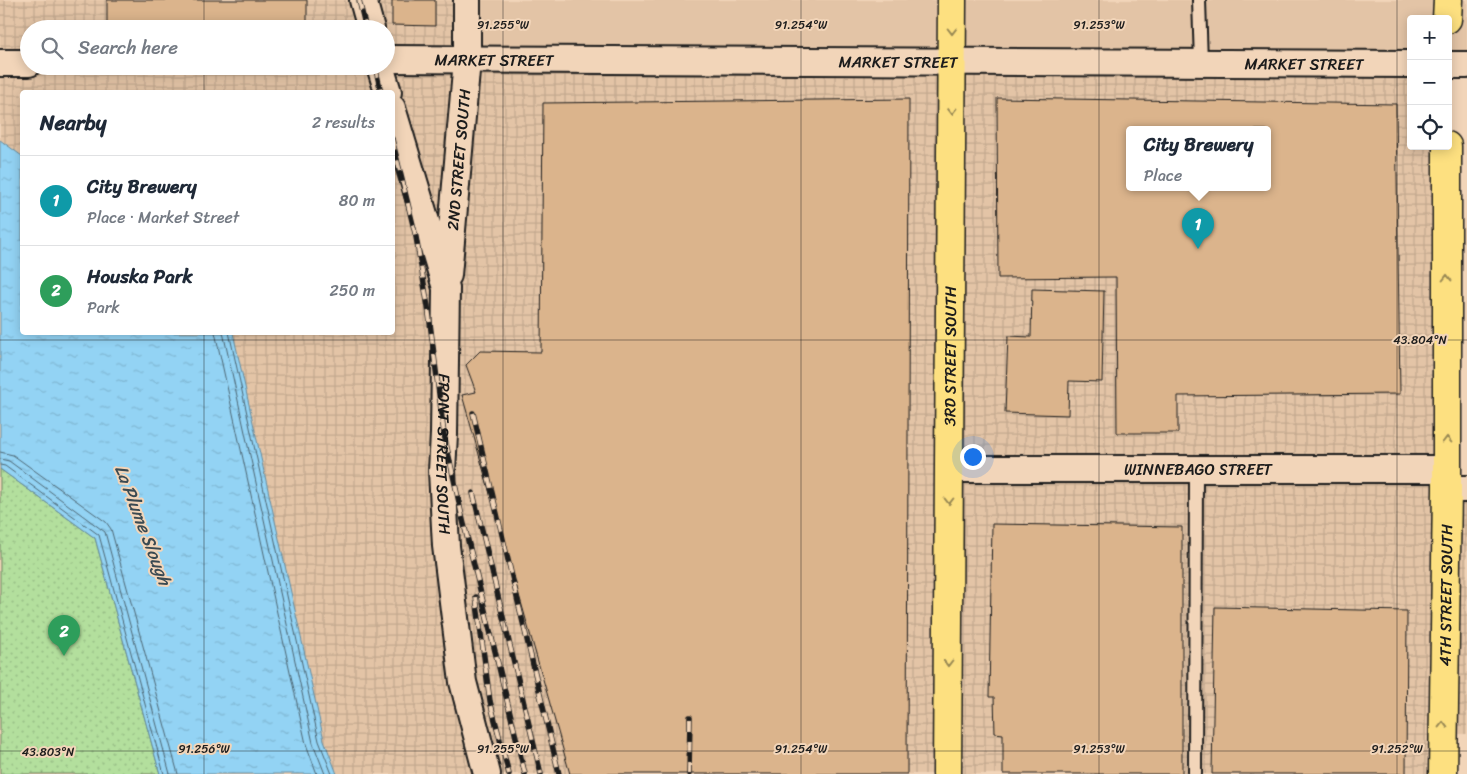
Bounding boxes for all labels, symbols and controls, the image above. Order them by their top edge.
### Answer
text: 91.255°W [477,14,530,36]
text: 91.254°W [775,14,828,36]
text: 91.253°W [1073,14,1125,36]
map controls [1407,15,1452,150]
button: + [1407,15,1452,60]
search box [20,20,395,75]
one-way arrow [947,28,957,35]
text: Search here [78,31,178,64]
icon: search [38,34,66,62]
street label: MARKET STREET [434,45,555,74]
street label: MARKET STREET [838,47,959,76]
street label: MARKET STREET [1244,49,1365,78]
button: − [1407,60,1452,105]
street label: 2ND STREET SOUTH [438,87,479,231]
text: Nearby [40,104,106,142]
button: locate [1407,105,1452,150]
text: 2 results [312,108,375,137]
one-way arrow [947,108,957,115]
popup [1126,126,1271,191]
text: City Brewery [1144,128,1253,161]
text: Place [1144,161,1182,190]
text: City Brewery [87,170,197,203]
text: 1 [53,186,59,215]
text: 80 m [339,186,375,215]
text: Place · Market Street [87,203,239,232]
pin: 1 [1182,208,1214,249]
text: Houska Park [87,260,193,293]
one-way arrow [1442,274,1452,282]
text: 2 [51,276,61,305]
text: 250 m [329,276,375,305]
street label: 3RD STREET SOUTH [935,286,965,426]
text: Park [87,293,120,322]
text: 43.804°N [1393,329,1447,351]
street label: FRONT STREET SOUTH [427,373,460,536]
one-way arrow [1442,436,1452,444]
your location [960,444,986,470]
street label: WINNEBAGO STREET [1124,455,1273,484]
water label: La Plume Slough [105,460,181,591]
one-way arrow [944,498,954,505]
street label: 4TH STREET SOUTH [1430,524,1461,666]
pin: 2 [48,615,80,656]
one-way arrow [943,660,953,668]
one-way arrow [1438,721,1449,729]
text: 91.256°W [178,738,231,760]
text: 91.255°W [477,738,530,760]
text: 91.254°W [775,738,828,760]
text: 91.253°W [1073,738,1125,760]
text: 91.252°W [1371,738,1424,760]
text: 43.803°N [22,741,75,763]

